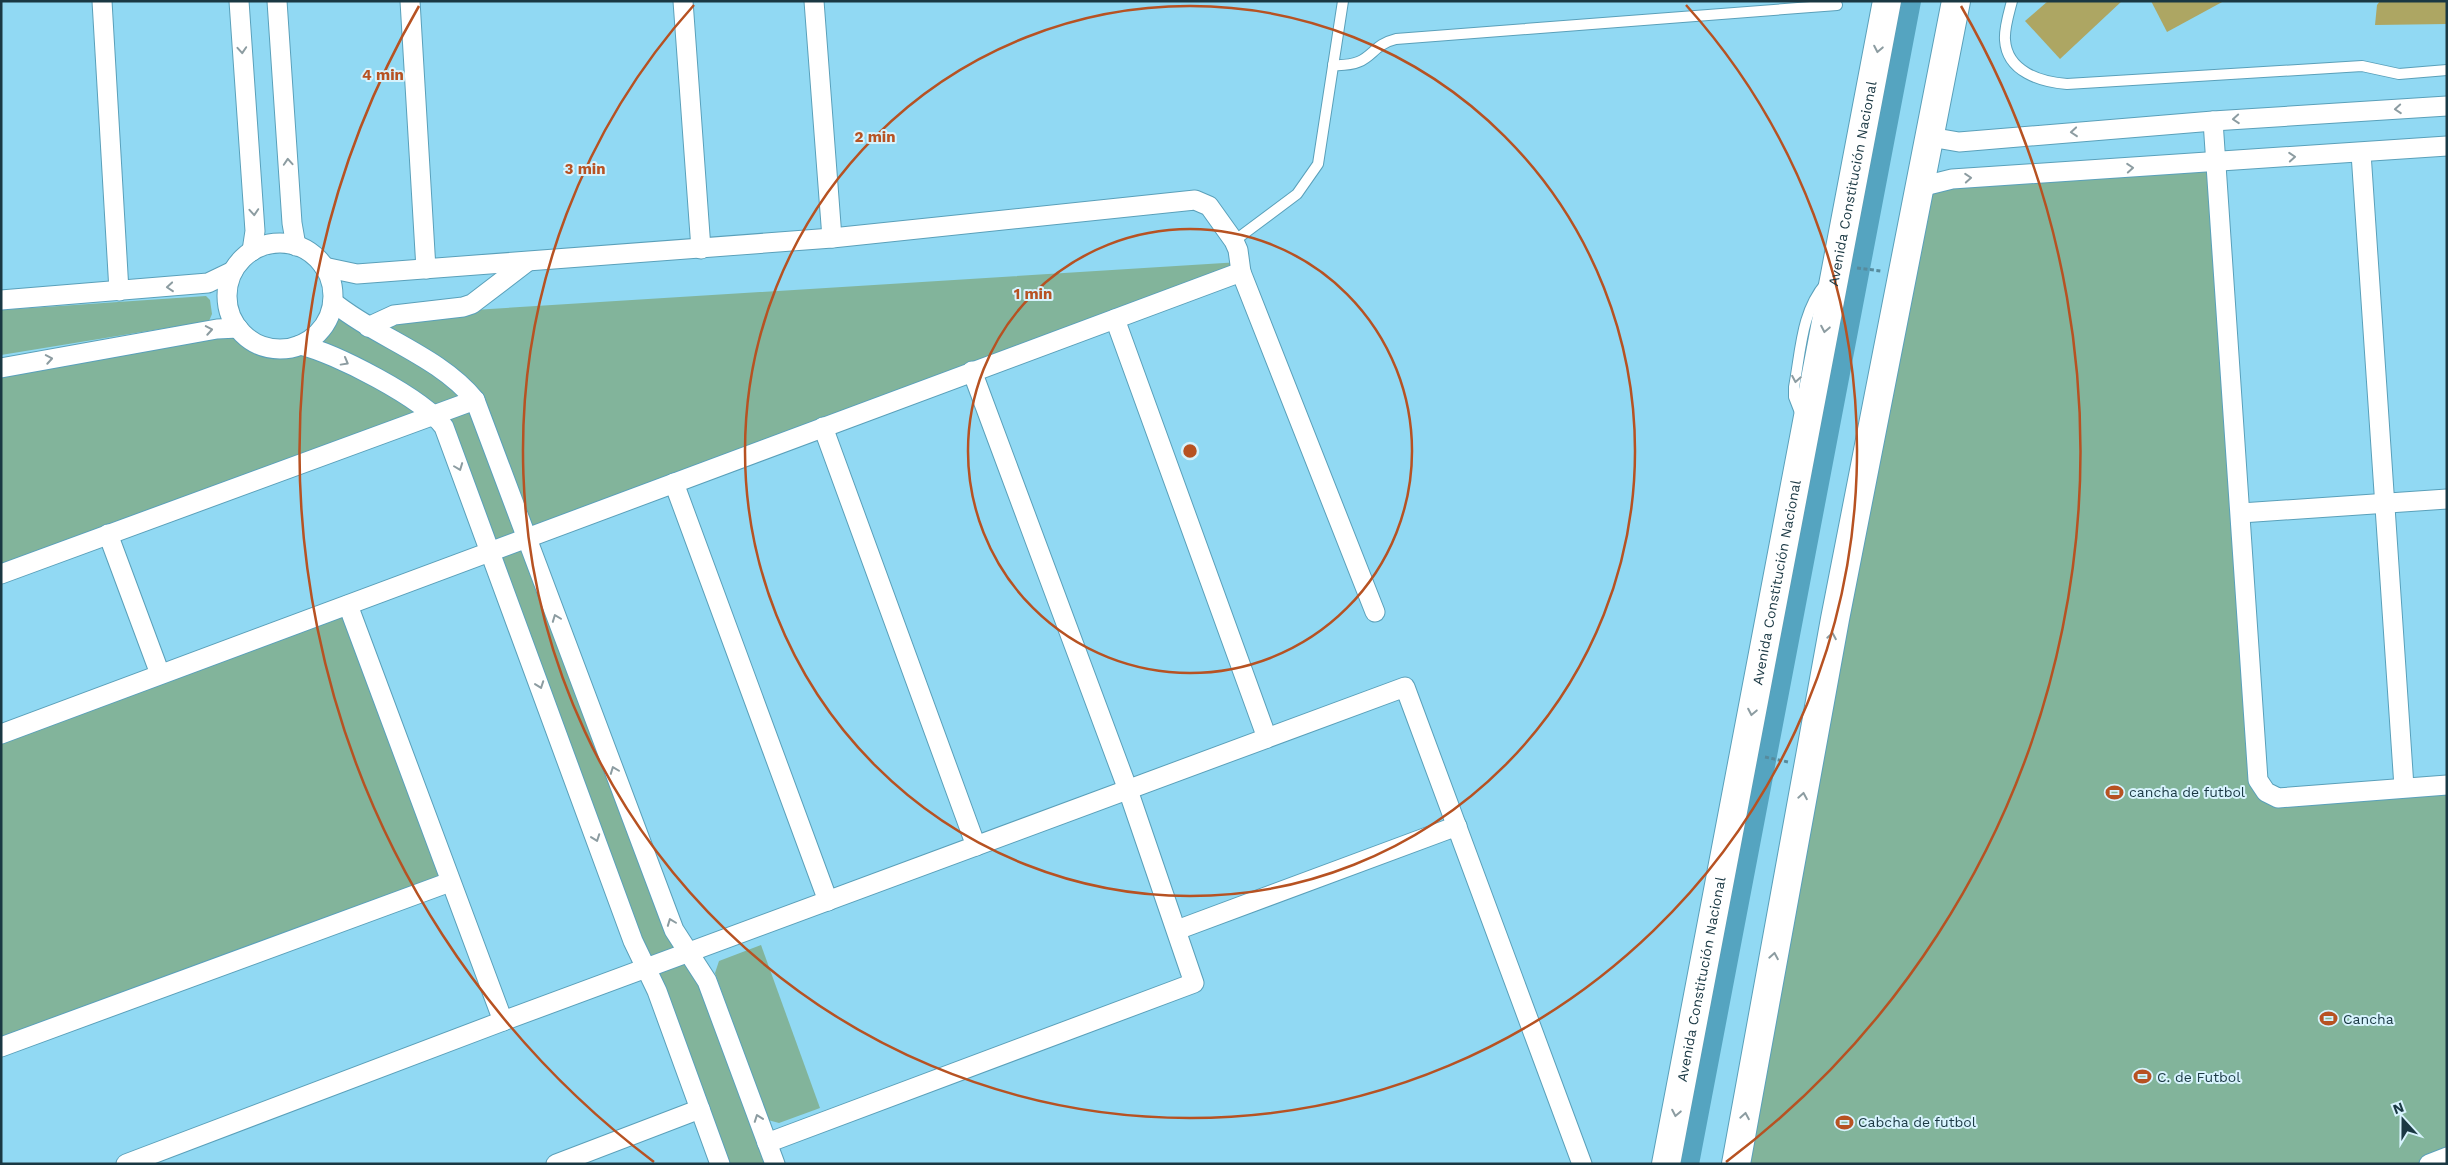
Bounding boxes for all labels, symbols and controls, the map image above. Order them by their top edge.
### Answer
one-way arrow [1873,45,1883,54]
one-way arrow [236,46,247,54]
text: 4 min [362,66,404,84]
street label: Avenida Constitución Nacional [1825,79,1880,287]
one-way arrow [2394,103,2402,114]
one-way arrow [2232,114,2240,125]
one-way arrow [2070,127,2078,138]
text: 2 min [854,128,896,146]
one-way arrow [2289,152,2297,163]
one-way arrow [282,158,293,166]
text: 3 min [565,160,605,178]
one-way arrow [2126,162,2134,173]
one-way arrow [1964,173,1972,184]
one-way arrow [248,208,259,216]
one-way arrow [165,281,173,292]
text: 1 min [1014,285,1052,303]
one-way arrow [1820,325,1830,334]
one-way arrow [205,326,214,336]
one-way arrow [45,354,54,365]
one-way arrow [340,356,349,366]
one-way arrow [1791,374,1801,383]
centre of rings [1181,442,1199,460]
one-way arrow [453,462,463,471]
street label: Avenida Constitución Nacional [1749,478,1804,686]
one-way arrow [552,615,562,623]
one-way arrow [1826,632,1837,641]
one-way arrow [534,680,544,689]
one-way arrow [1748,708,1758,717]
one-way arrow [610,767,620,775]
sports icon: cancha de futbol [2105,782,2125,802]
place label: cancha de futbol [2129,784,2246,800]
one-way arrow [1797,792,1807,800]
one-way arrow [590,833,600,842]
street label: Avenida Constitución Nacional [1674,875,1729,1083]
one-way arrow [667,919,677,927]
one-way arrow [1768,952,1778,960]
sports icon: Cancha [2319,1009,2339,1029]
place label: Cancha [2343,1011,2394,1027]
sports icon: C. de Futbol [2133,1067,2153,1087]
place label: C. de Futbol [2157,1069,2241,1085]
north arrow [2378,1095,2428,1145]
text: N [2391,1099,2406,1117]
one-way arrow [1672,1108,1682,1117]
one-way arrow [1739,1111,1749,1120]
sports icon: Cabcha de futbol [1834,1112,1854,1132]
one-way arrow [754,1114,764,1123]
place label: Cabcha de futbol [1858,1114,1977,1130]

